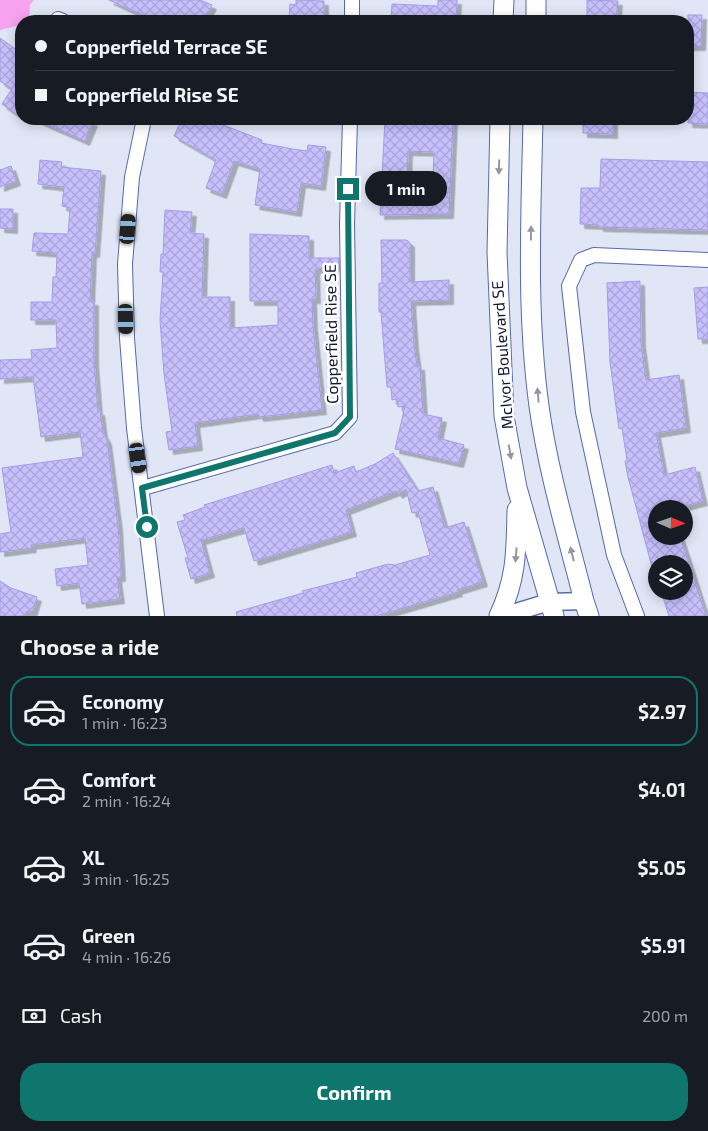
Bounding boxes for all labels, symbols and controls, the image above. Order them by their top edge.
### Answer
text: Copperfield Terrace SE [65,35,267,58]
text: Copperfield Rise SE [65,83,239,106]
one-way arrow [494,160,502,176]
callout: 1 min [366,172,448,206]
route end [337,178,359,200]
text: 1 min [387,179,425,198]
car [119,214,136,244]
one-way arrow [527,225,535,241]
street label: Copperfield Rise SE [320,264,341,404]
street label: McIvor Boulevard SE [487,280,516,430]
car [118,304,133,334]
one-way arrow [534,387,542,403]
car [128,442,147,474]
one-way arrow [507,444,515,460]
north arrow [648,500,692,545]
map controls [648,500,693,600]
route start [136,516,158,538]
one-way arrow [568,546,576,561]
one-way arrow [511,547,519,563]
button: layers [648,555,693,600]
text: Choose a ride [20,633,159,659]
icon: car [22,689,67,734]
text: Economy [82,690,164,713]
text: $2.97 [638,700,686,723]
text: 1 min · 16:23 [82,713,167,732]
icon: car [22,767,67,812]
text: Comfort [82,768,156,791]
text: $4.01 [638,778,686,801]
text: 2 min · 16:24 [82,791,171,810]
icon: car [22,845,67,890]
text: XL [82,846,104,869]
text: $5.05 [637,856,686,879]
text: 3 min · 16:25 [82,869,170,888]
icon: car [22,923,67,968]
text: Green [82,924,135,947]
text: $5.91 [640,934,686,957]
text: 4 min · 16:26 [82,947,171,966]
icon: cash [20,1002,48,1030]
text: Cash [60,1004,102,1027]
text: 200 m [642,1006,688,1025]
button: Confirm [20,1063,688,1121]

